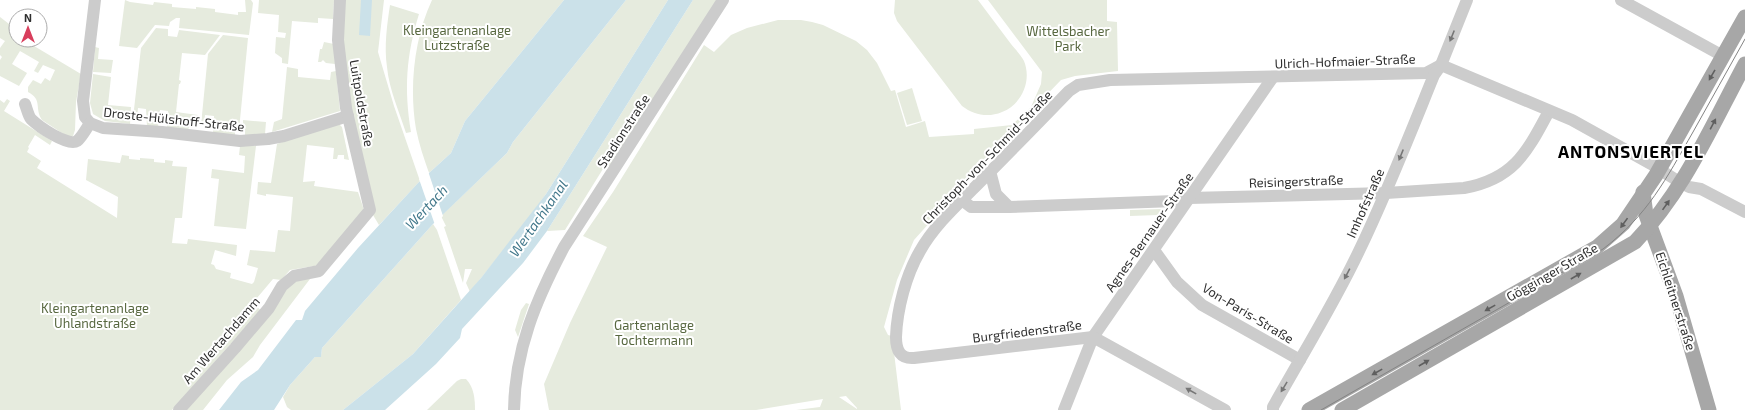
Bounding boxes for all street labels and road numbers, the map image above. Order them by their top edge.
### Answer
street label: Ulrich-Hofmaier-Straße [1274,51,1416,71]
street label: Luitpoldstraße [346,58,378,148]
street label: Christoph-von-Schmid-Straße [919,87,1055,227]
street label: Stadionstraße [593,91,653,171]
street label: Droste-Hülshoff-Straße [103,104,245,134]
street label: Imhofstraße [1343,166,1387,240]
street label: Agnes-Bernauer-Straße [1102,169,1196,295]
street label: Reisingerstraße [1248,171,1344,191]
street label: Gögginger Straße [1503,239,1601,305]
street label: Eichleitnerstraße [1653,250,1700,352]
street label: Von-Paris-Straße [1199,279,1297,347]
street label: Am Wertachdamm [179,293,263,387]
street label: Burgfriedenstraße [971,316,1083,346]

